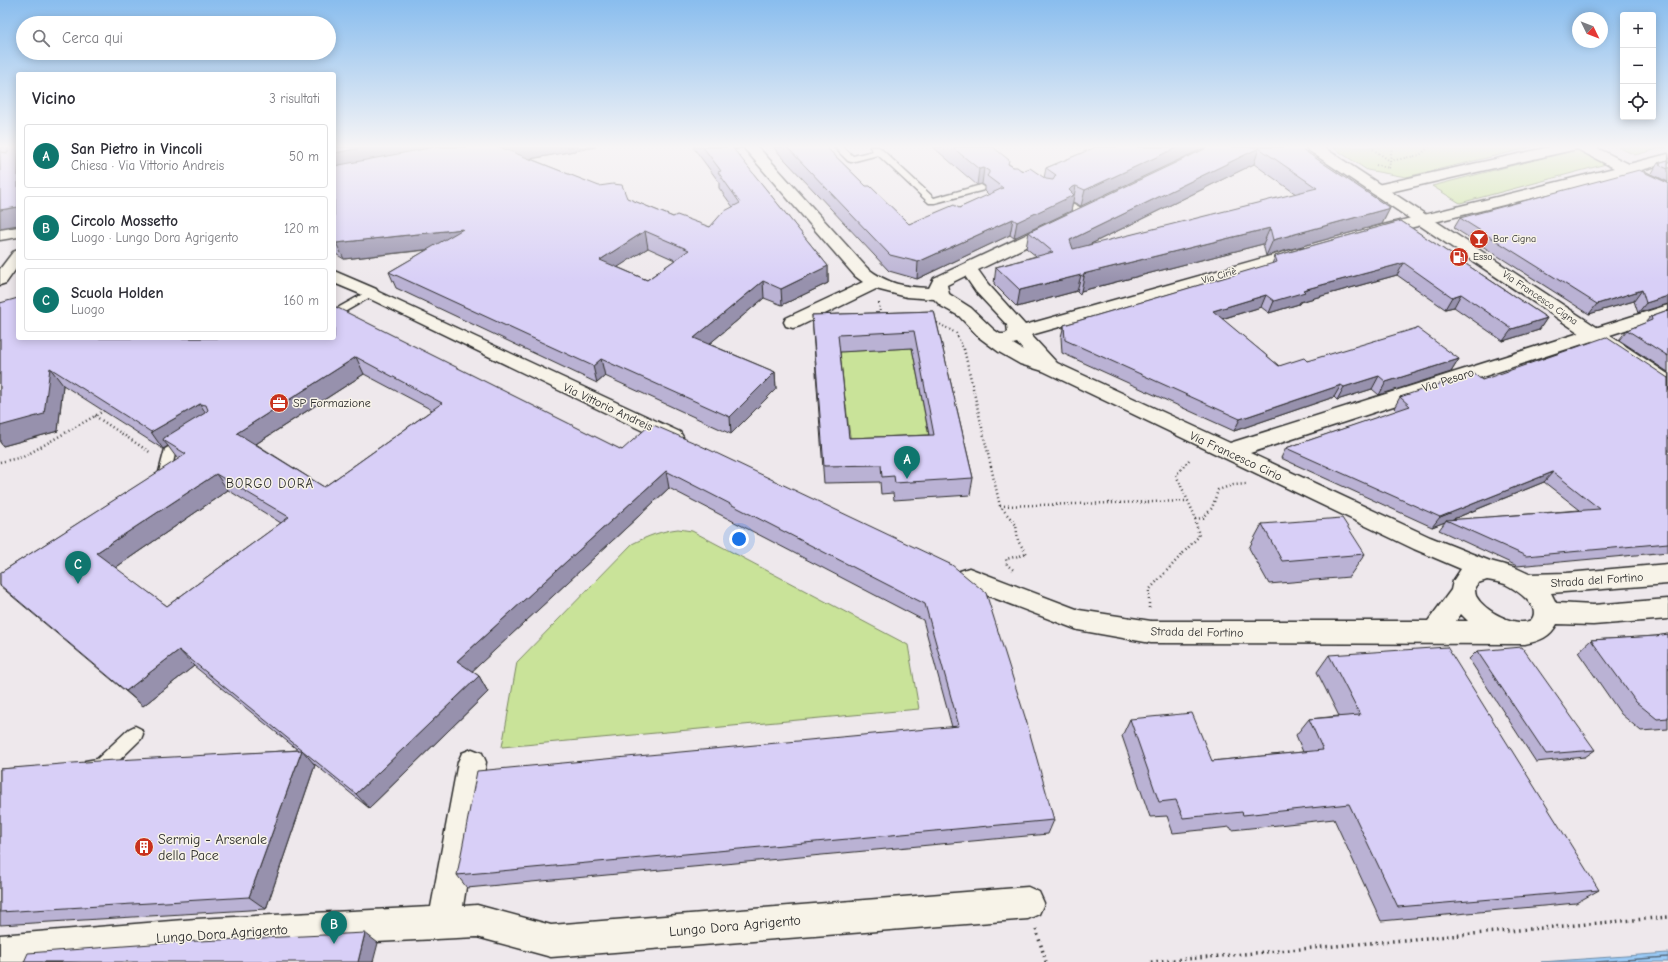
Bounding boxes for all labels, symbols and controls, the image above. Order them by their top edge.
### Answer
north arrow [1572,12,1608,48]
map controls [1620,12,1656,120]
button: + [1620,12,1656,48]
search box [16,16,336,60]
icon: search [30,27,52,49]
text: Cerca qui [62,29,123,47]
button: − [1620,48,1656,84]
button: locate [1620,84,1656,120]
text: Vicino [32,89,75,108]
text: 3 risultati [269,91,320,106]
text: San Pietro in Vincoli [71,140,202,158]
text: A [42,149,50,164]
text: 50 m [289,149,319,164]
text: Chiesa · Via Vittorio Andreis [71,158,224,173]
text: Circolo Mossetto [71,212,178,230]
text: B [42,221,50,236]
text: 120 m [284,221,319,236]
bar icon: Bar Cigna [1468,228,1490,250]
text: Luogo · Lungo Dora Agrigento [71,230,238,245]
place label: Bar Cigna [1493,233,1536,245]
fuel station icon: Esso [1448,246,1470,268]
place label: Esso [1473,251,1493,263]
street label: Via Ciriè [1200,265,1238,287]
street label: Via Francesco Cigna [1500,268,1580,328]
text: Scuola Holden [71,284,164,302]
text: C [42,293,50,308]
text: 160 m [284,293,319,308]
text: Luogo [71,302,105,317]
street label: Via Pesaro [1420,365,1476,395]
street label: Via Vittorio Andreis [561,380,655,434]
office icon: SP Formazione [268,392,290,414]
place label: SP Formazione [293,396,371,410]
street label: Via Francesco Cirio [1188,428,1284,484]
pin: A [894,446,920,479]
district label: BORGO DORA [226,476,314,491]
your location [729,529,749,549]
pin: C [65,551,91,584]
street label: Strada del Fortino [1550,570,1644,590]
street label: Strada del Fortino [1150,624,1244,640]
place label: Sermig - Arsenale della Pace [158,831,267,864]
building icon: Sermig - Arsenale della Pace [133,836,155,858]
pin: B [321,911,347,944]
street label: Lungo Dora Agrigento [668,912,802,940]
street label: Lungo Dora Agrigento [156,921,288,947]

